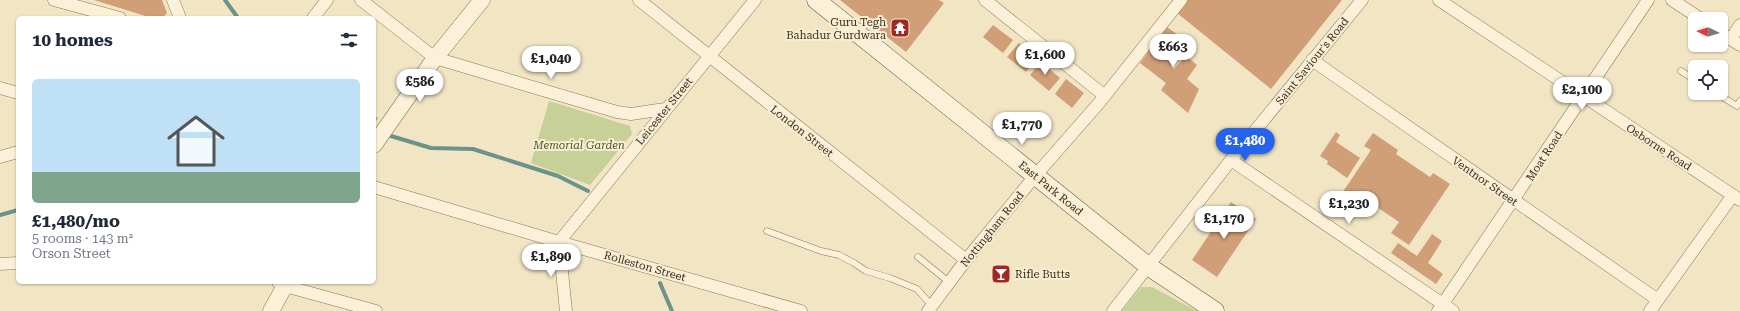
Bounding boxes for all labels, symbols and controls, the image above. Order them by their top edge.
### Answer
north arrow [1688,12,1728,52]
map controls [1688,12,1728,100]
street label: Saint Saviour's Road [1273,15,1352,108]
place label: Guru Tegh Bahadur Gurdwara [786,16,886,42]
temple icon: Guru Tegh Bahadur Gurdwara [889,17,911,39]
icon: filters [338,29,360,51]
text: 10 homes [32,30,113,50]
pin: £663 [1149,34,1197,68]
text: £663 [1158,39,1188,54]
pin: £1,600 [1012,42,1078,76]
pin: £1,040 [518,46,584,80]
text: £1,600 [1025,47,1065,62]
text: £1,040 [531,51,571,66]
button: locate [1688,60,1728,100]
pin: £586 [396,69,444,103]
text: £586 [405,74,435,89]
street label: Leicester Street [633,75,695,148]
pin: £2,100 [1549,77,1615,111]
text: £2,100 [1562,82,1602,97]
street label: London Street [768,103,836,160]
icon: home [160,105,232,177]
pin: £1,770 [989,112,1055,146]
text: £1,770 [1002,117,1042,132]
street label: Osborne Road [1624,121,1694,173]
pin: £1,480 [1212,128,1278,162]
street label: Moat Road [1524,129,1565,184]
text: £1,480 [1225,133,1265,148]
park label: Memorial Garden [532,139,625,152]
street label: Ventnor Street [1449,154,1520,209]
street label: East Park Road [1016,158,1086,218]
street label: Nottingham Road [958,189,1027,270]
pin: £1,230 [1316,191,1382,225]
text: £1,230 [1329,196,1369,211]
pin: £1,170 [1191,206,1257,240]
text: £1,480/mo [32,211,120,231]
text: £1,170 [1204,211,1244,226]
text: 5 rooms · 143 m² [32,231,133,246]
pin: £1,890 [518,244,584,278]
text: Orson Street [32,246,111,261]
text: £1,890 [531,249,571,264]
street label: Rolleston Street [602,249,687,284]
bar icon: Rifle Butts [990,263,1012,285]
place label: Rifle Butts [1015,268,1070,281]

